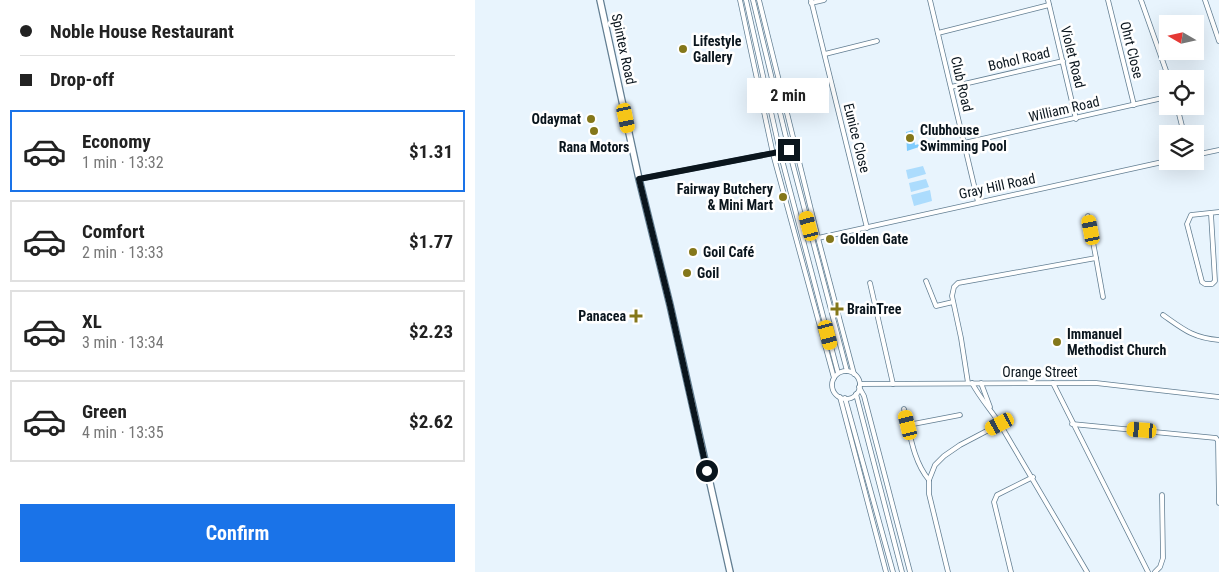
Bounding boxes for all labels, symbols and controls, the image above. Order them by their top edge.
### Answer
street label: Spintex Road [609,12,639,86]
north arrow [1159,15,1204,60]
map controls [1159,15,1204,170]
text: Noble House Restaurant [50,20,234,43]
street label: Ohrt Close [1117,20,1147,81]
street label: Violet Road [1058,24,1088,90]
place label: Lifestyle Gallery [693,33,742,65]
marker: Lifestyle Gallery [677,43,689,55]
street label: Bohol Road [987,44,1051,74]
street label: Club Road [948,55,976,113]
text: Drop-off [50,68,114,91]
button: locate [1159,70,1204,115]
callout: 2 min [748,78,830,112]
text: 2 min [770,86,806,105]
street label: William Road [1027,93,1101,125]
car [615,102,636,134]
street label: Eunice Close [841,102,873,175]
place label: Odaymat [532,111,581,127]
marker: Odaymat [585,113,597,125]
place label: Clubhouse Swimming Pool [920,122,1007,154]
marker: Rana Motors [588,125,600,137]
button: layers [1159,125,1204,170]
icon: car [22,129,67,174]
text: Economy [82,130,151,153]
marker: Clubhouse Swimming Pool [904,132,916,144]
place label: Rana Motors [559,139,629,155]
route end [778,139,800,161]
text: $1.31 [409,140,453,163]
text: 1 min · 13:32 [82,153,164,172]
street label: Gray Hill Road [957,170,1037,202]
place label: Fairway Butchery & Mini Mart [677,181,774,213]
marker: Fairway Butchery & Mini Mart [777,191,789,203]
car [797,210,820,242]
car [1080,214,1101,246]
icon: car [22,219,67,264]
text: Comfort [82,220,145,243]
text: $1.77 [409,230,453,253]
place label: Golden Gate [840,231,909,247]
marker: Golden Gate [824,233,836,245]
text: 2 min · 13:33 [82,243,164,262]
place label: Goil Café [703,244,754,260]
marker: Goil Café [687,246,699,258]
place label: Goil [697,265,719,281]
marker: Goil [681,267,693,279]
place label: BrainTree [847,301,902,317]
marker: BrainTree [831,303,843,315]
place label: Panacea [578,308,626,324]
icon: car [22,309,67,354]
text: XL [82,310,102,333]
marker: Panacea [630,310,642,322]
car [816,319,839,351]
text: $2.23 [409,320,453,343]
place label: Immanuel Methodist Church [1067,326,1167,358]
text: 3 min · 13:34 [82,333,164,352]
marker: Immanuel Methodist Church [1051,336,1063,348]
street label: Orange Street [1002,364,1078,380]
icon: car [22,399,67,444]
text: Green [82,400,127,423]
car [897,409,918,441]
text: $2.62 [409,410,453,433]
car [983,410,1016,438]
car [1126,421,1157,439]
text: 4 min · 13:35 [82,423,164,442]
route start [696,460,718,482]
button: Confirm [20,504,455,562]

